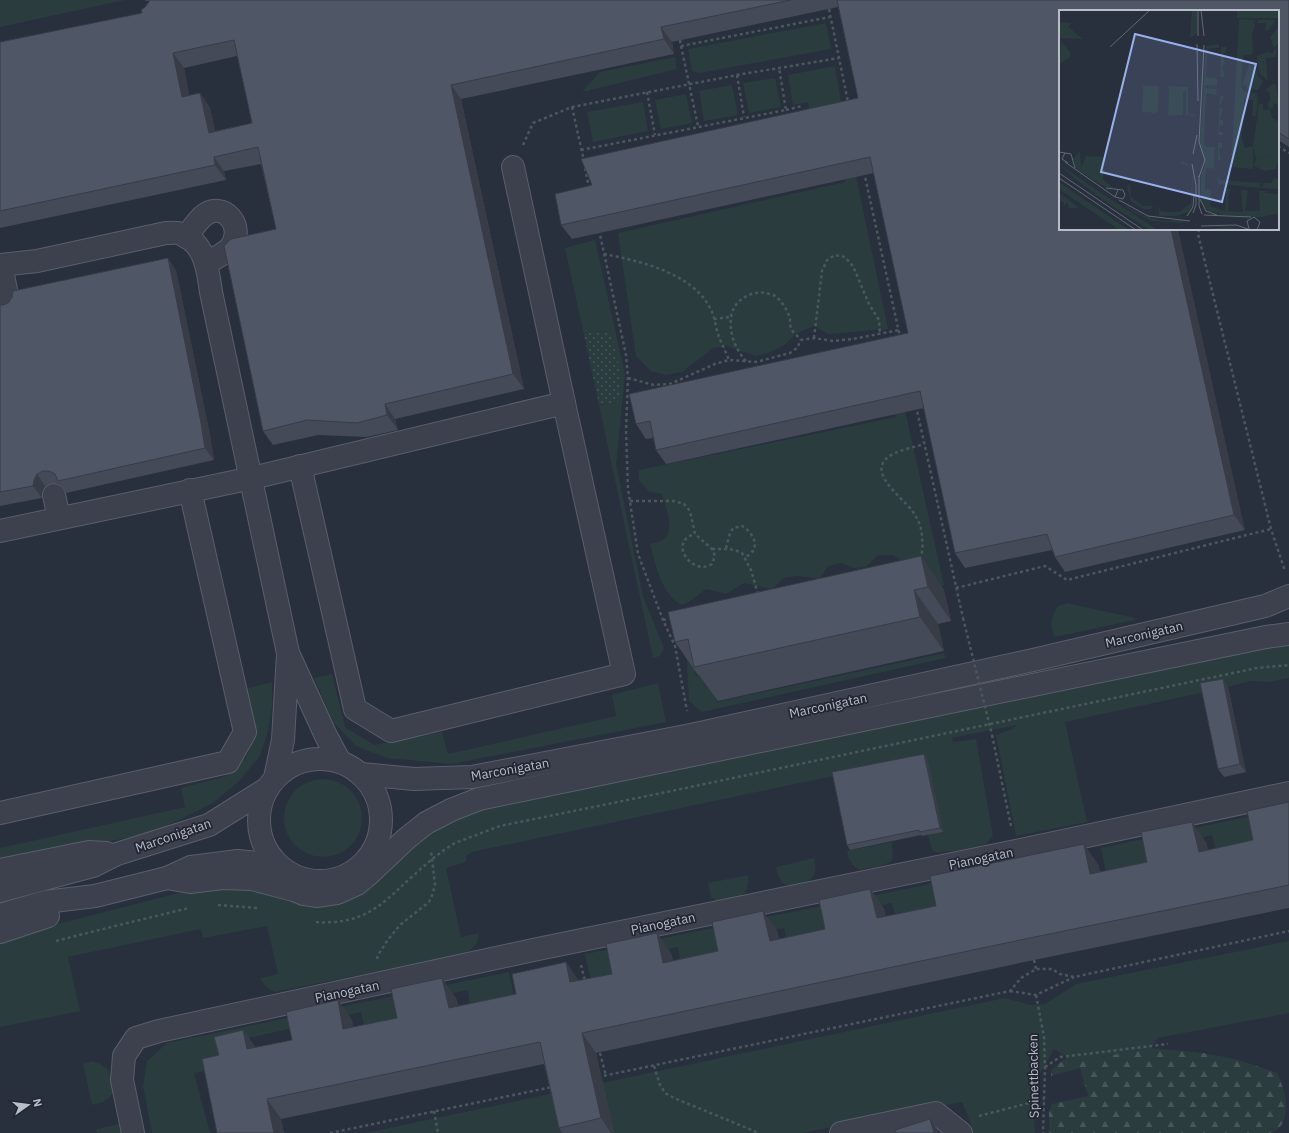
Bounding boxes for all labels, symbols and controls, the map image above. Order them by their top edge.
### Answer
inset map [1059,10,1279,230]
street label: Marconigatan [1104,617,1185,652]
street label: Marconigatan [788,689,869,722]
street label: Marconigatan [470,754,551,785]
street label: Marconigatan [133,815,213,856]
street label: Pianogatan [947,843,1015,874]
street label: Pianogatan [629,908,697,939]
street label: Pianogatan [313,976,381,1007]
street label: Spinettbacken [1024,1034,1043,1118]
north arrow [8,1085,48,1125]
text: N [30,1097,45,1108]

